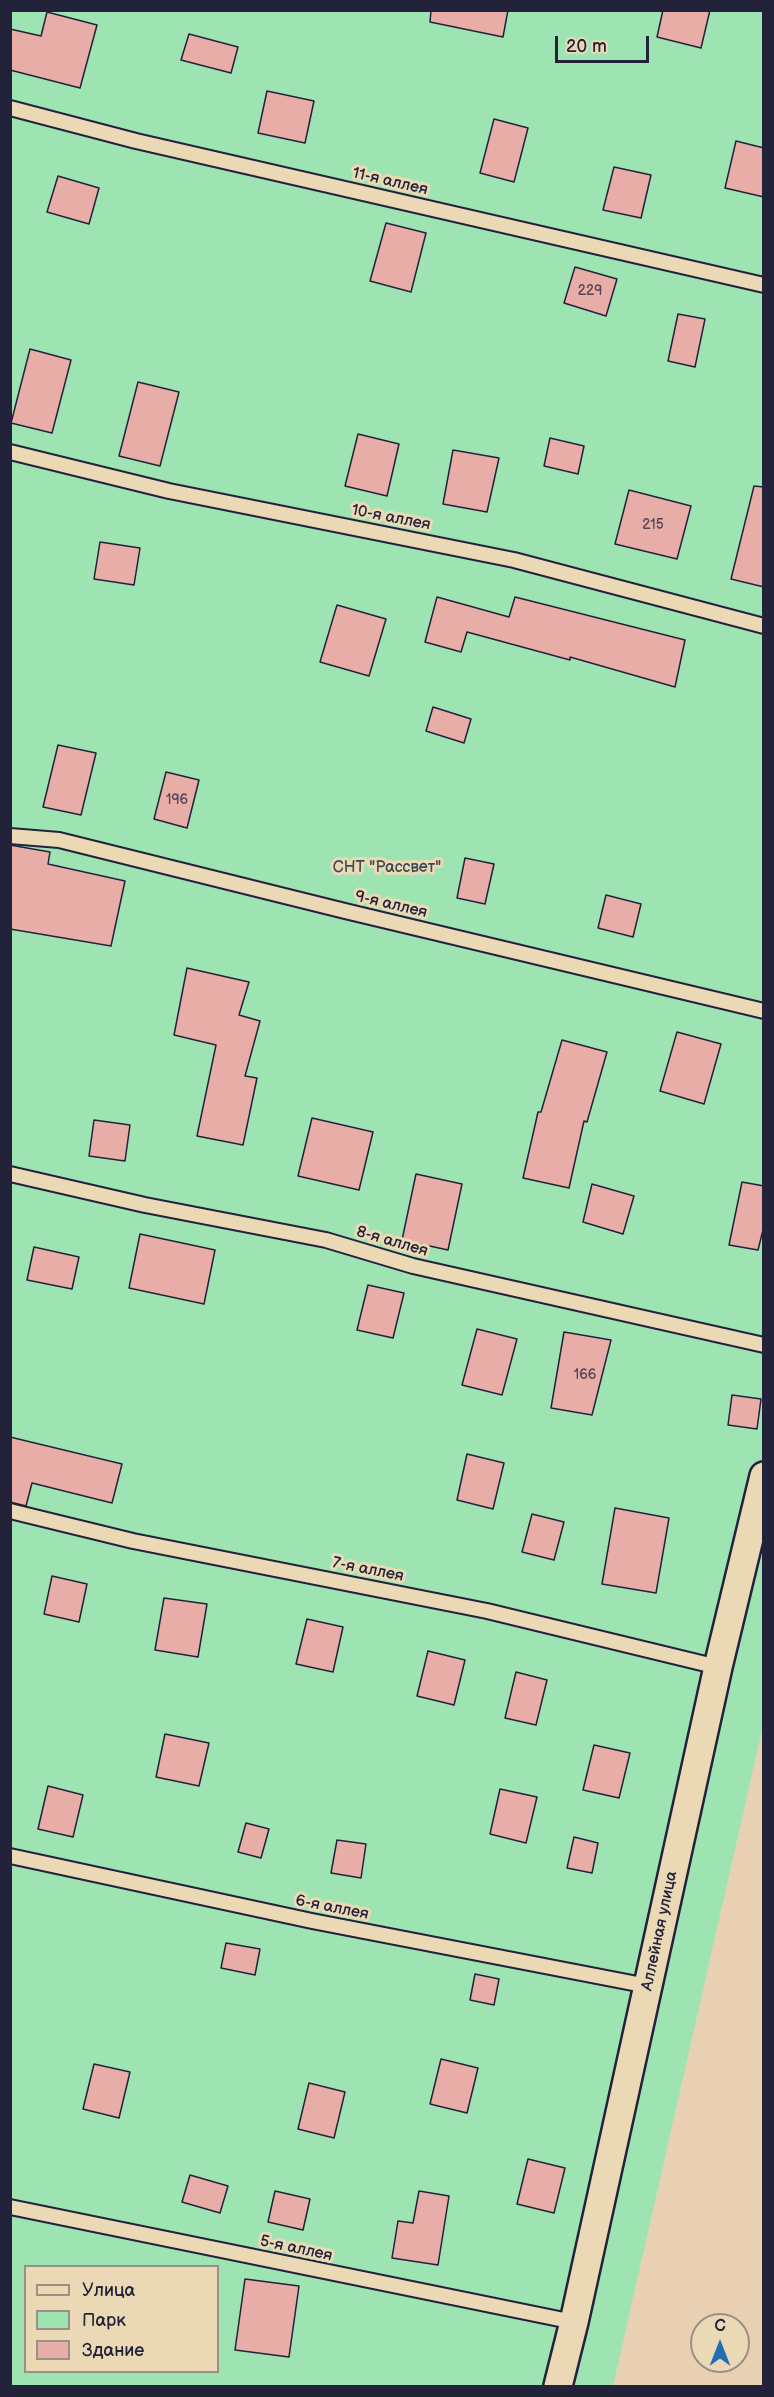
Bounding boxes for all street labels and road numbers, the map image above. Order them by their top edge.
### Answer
street label: 11-я аллея [350,164,430,200]
street label: 10-я аллея [350,501,432,535]
street label: 9-я аллея [353,887,429,923]
street label: 8-я аллея [354,1223,430,1261]
street label: 7-я аллея [331,1554,405,1586]
street label: Аллейная улица [638,1869,682,1993]
street label: 6-я аллея [294,1891,370,1925]
street label: 5-я аллея [258,2232,334,2266]

